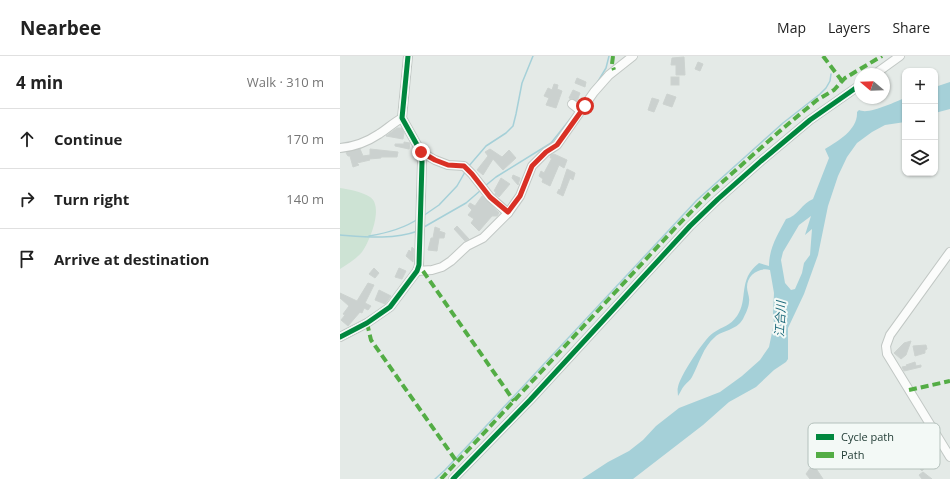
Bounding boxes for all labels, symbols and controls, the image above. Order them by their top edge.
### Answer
text: Nearbee [20,15,101,41]
text: Map [777,18,806,37]
text: Layers [828,18,870,37]
text: Share [892,18,930,37]
north arrow [854,68,890,104]
map controls [902,68,938,176]
button: + [902,68,938,104]
text: 4 min [16,71,63,94]
text: Walk · 310 m [247,73,324,91]
route start [576,97,594,115]
button: − [902,104,938,140]
icon: ahead [16,128,38,150]
text: Continue [54,129,122,149]
text: 170 m [286,130,324,148]
button: layers [902,140,938,176]
route end [412,143,430,161]
icon: right [16,188,38,210]
text: Turn right [54,189,129,209]
text: 140 m [286,190,324,208]
icon: arrive [16,248,38,270]
text: Arrive at destination [54,249,209,269]
water label: 江合川 [771,299,790,337]
legend [808,423,940,469]
text: Cycle path [841,429,894,444]
text: Path [841,447,864,462]

